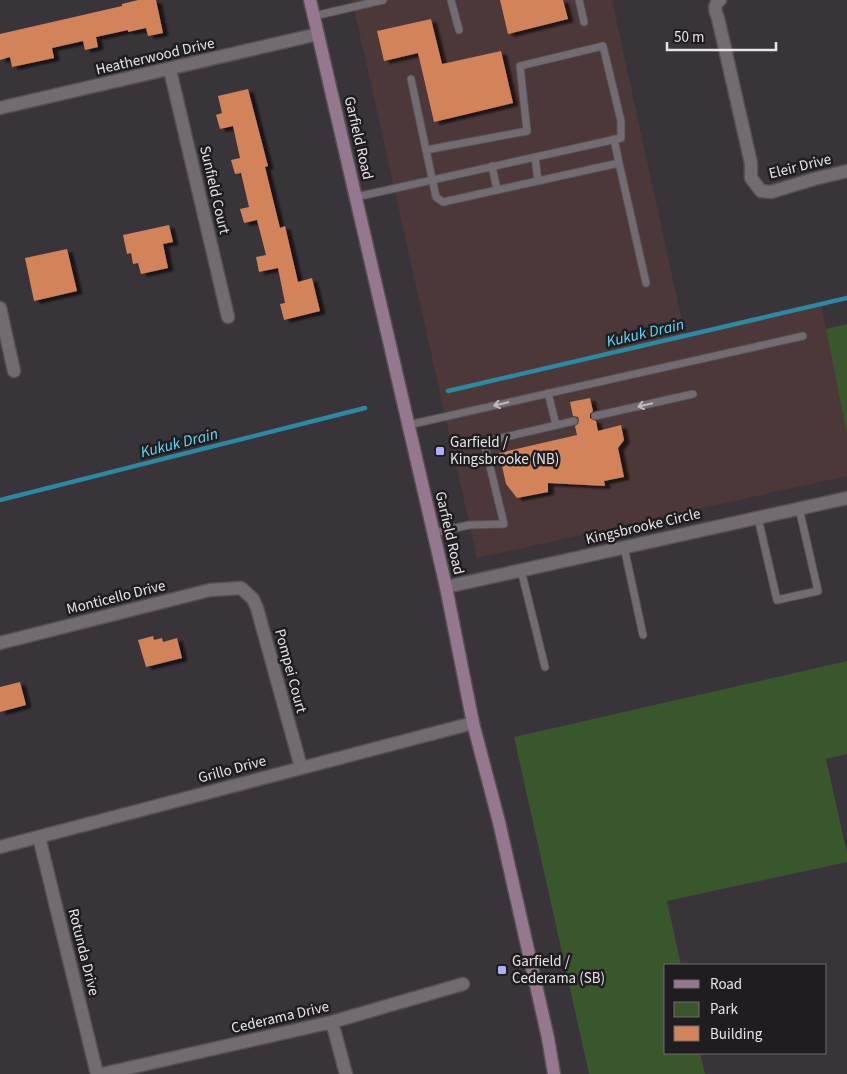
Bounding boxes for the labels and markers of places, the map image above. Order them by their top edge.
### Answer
place label: Garfield / Kingsbrooke (NB) [450,432,559,470]
marker: Garfield / Kingsbrooke (NB) [434,445,446,457]
place label: Garfield / Cederama (SB) [512,951,605,989]
marker: Garfield / Cederama (SB) [496,964,508,976]

